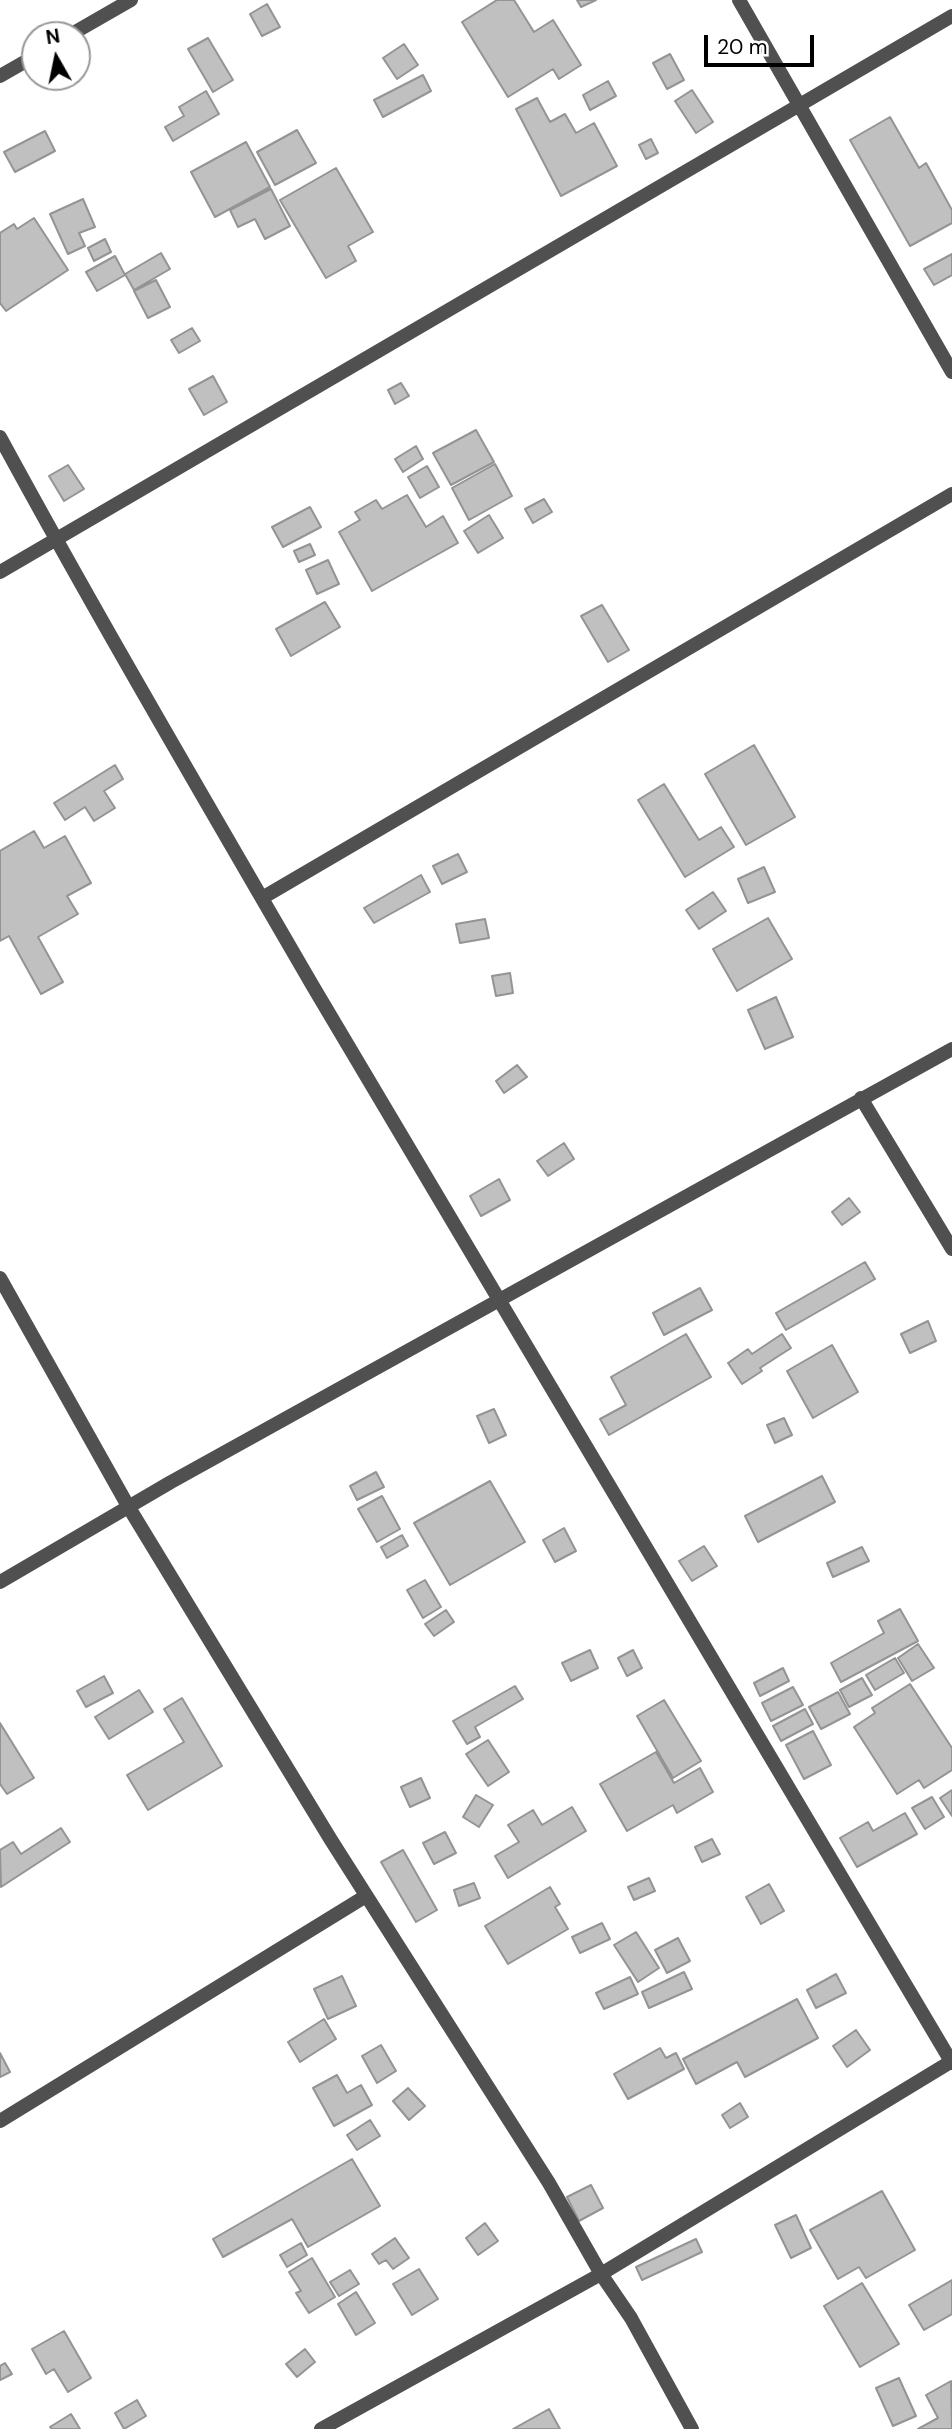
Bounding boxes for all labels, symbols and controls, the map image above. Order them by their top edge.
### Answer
north arrow [21,21,91,91]
scale bar [707,21,817,65]
text: N [44,23,62,50]
text: 20 m [717,33,768,61]

